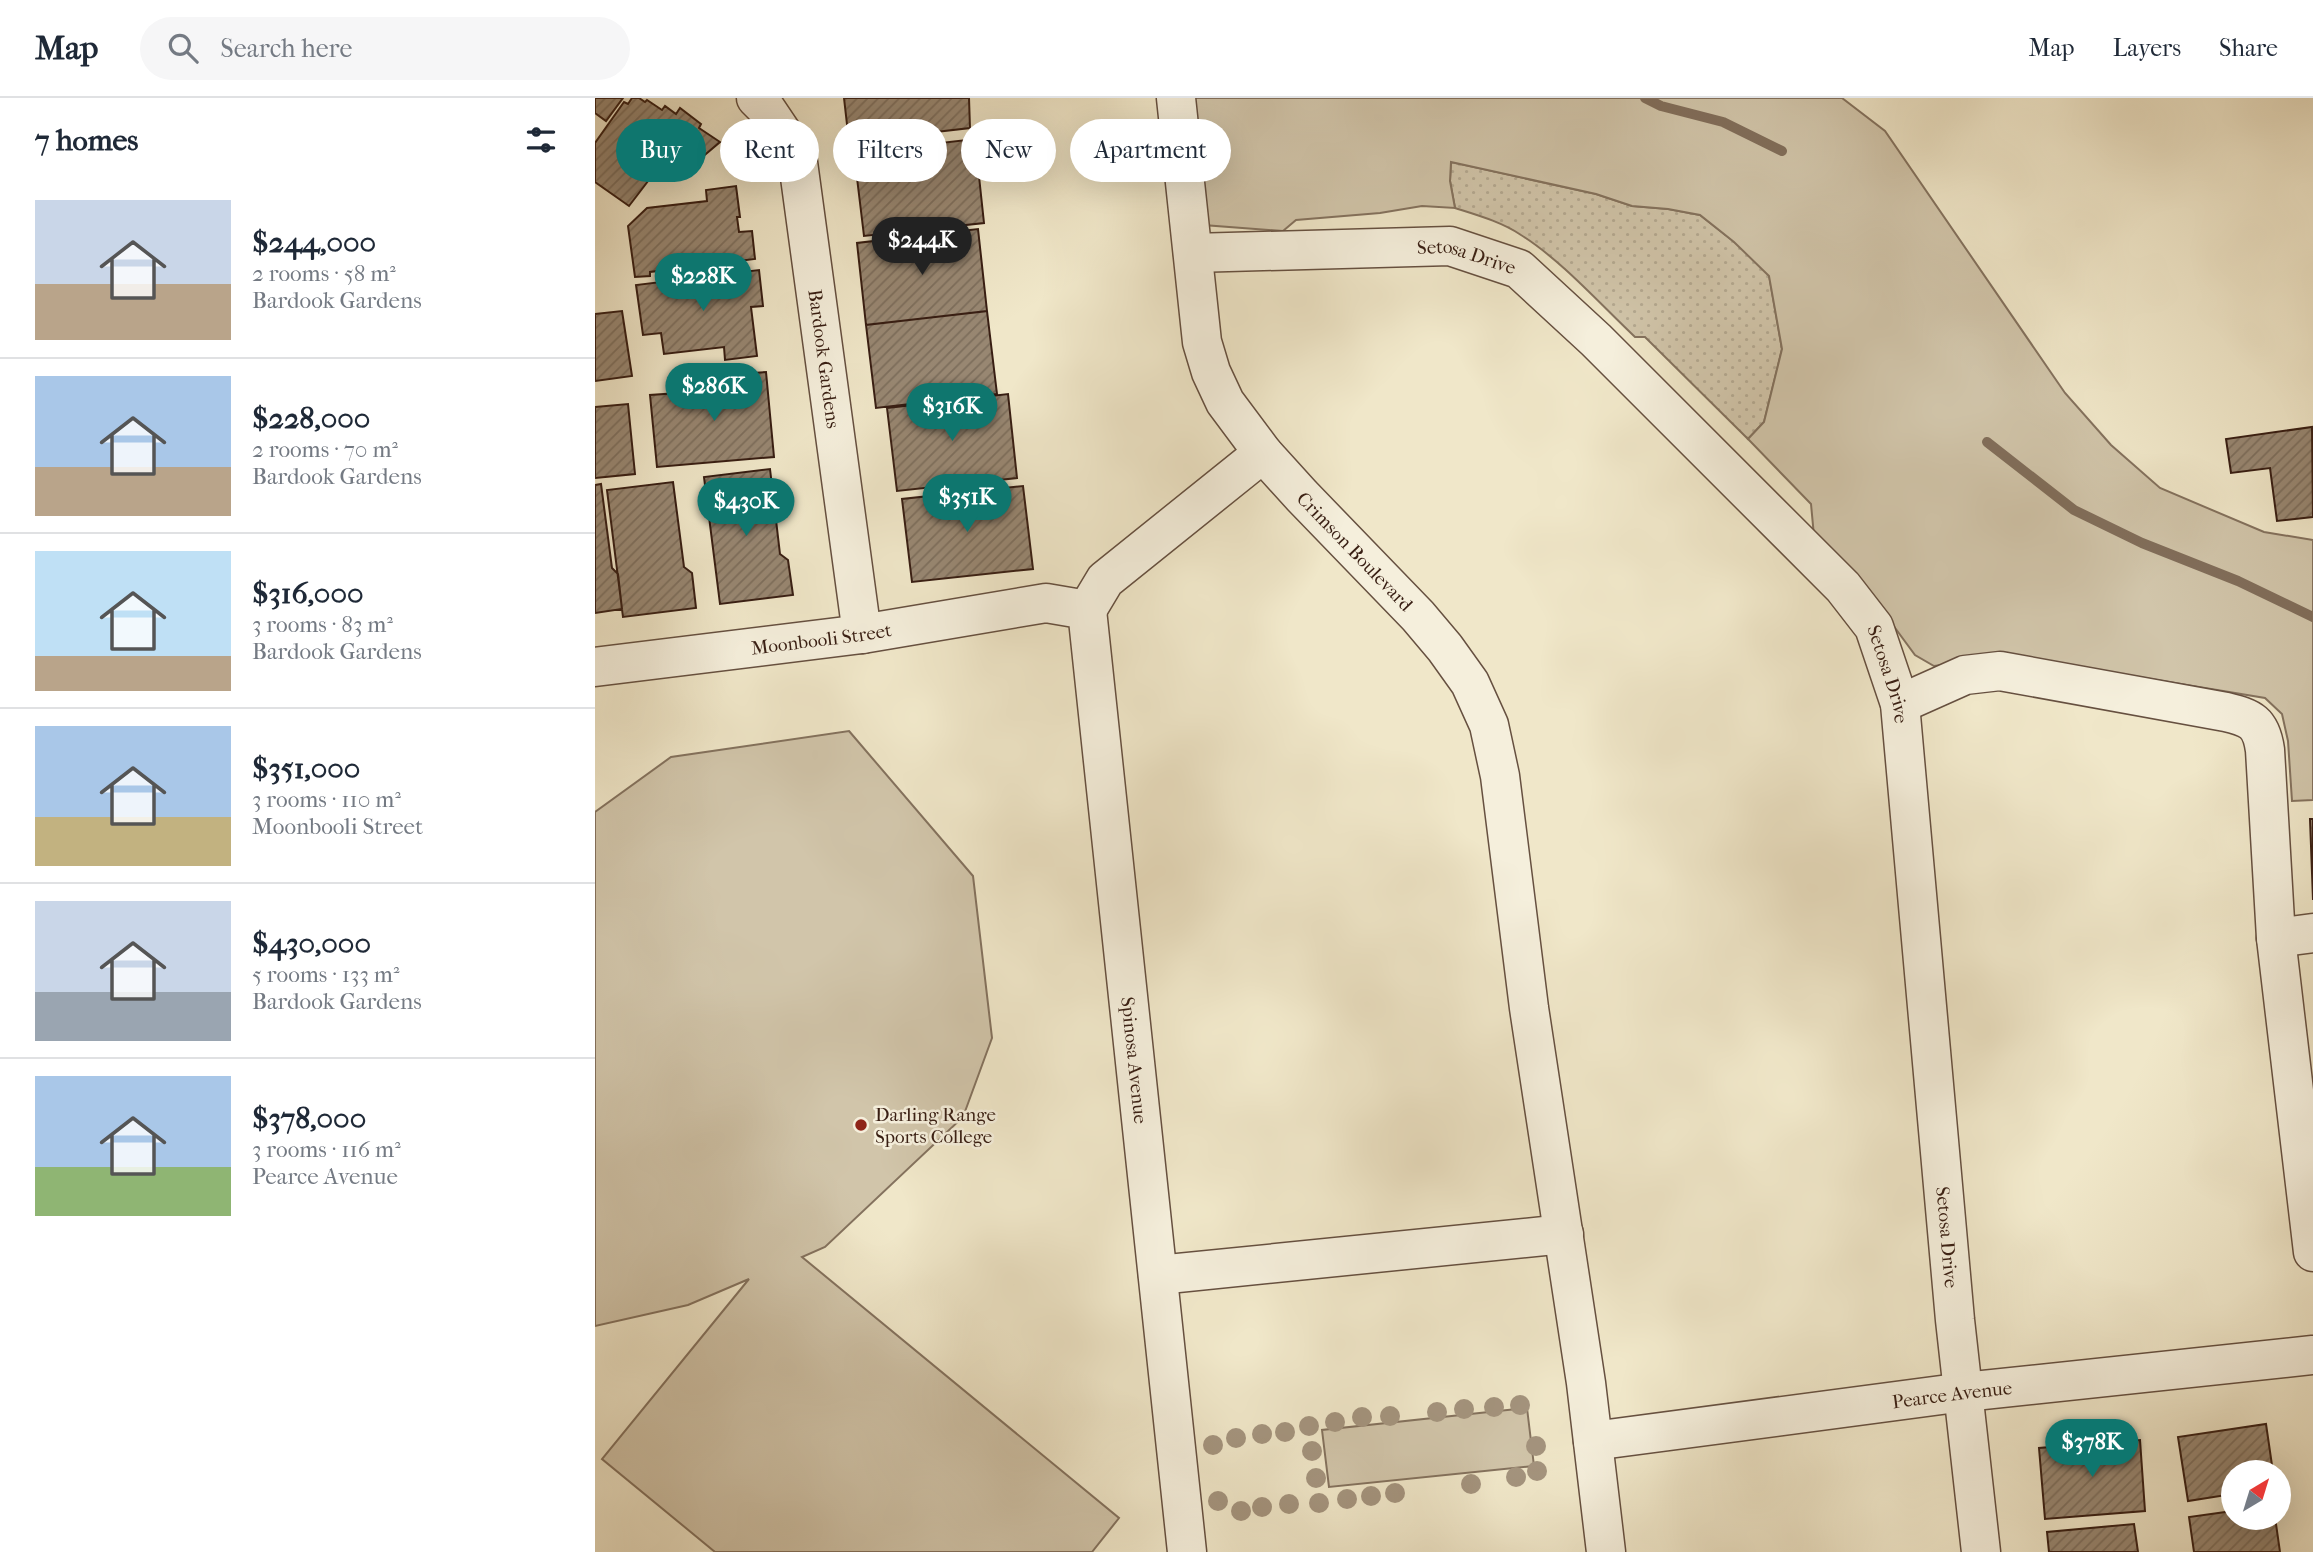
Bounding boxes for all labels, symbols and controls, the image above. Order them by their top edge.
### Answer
search box [140,17,630,80]
text: Map [35,29,98,68]
icon: search [164,29,202,67]
text: Search here [220,33,352,64]
text: Map [2029,34,2075,62]
text: Layers [2113,34,2181,62]
text: Share [2219,34,2278,62]
chip: Buy [616,119,706,182]
chip: Rent [720,119,819,182]
chip: Filters [833,119,947,182]
chip: New [961,119,1056,182]
chip: Apartment [1070,119,1231,182]
icon: filters [522,121,560,159]
text: 7 homes [35,123,138,158]
pin: $244K [873,218,971,277]
text: $244,000 [252,225,376,260]
text: $244K [888,226,956,253]
icon: home [91,228,175,312]
street label: Setosa Drive [1417,236,1519,279]
pin: $228K [654,254,752,313]
text: 2 rooms · 58 m² [252,260,396,287]
text: $228K [671,262,735,289]
text: Bardook Gardens [252,287,422,314]
street label: Bardook Gardens [803,288,844,430]
pin: $286K [665,364,763,423]
text: $286K [681,372,747,399]
pin: $316K [903,384,1001,443]
text: $316K [922,392,982,419]
text: $228,000 [252,401,370,436]
icon: home [91,404,175,488]
text: 2 rooms · 70 m² [252,436,398,463]
text: Bardook Gardens [252,463,422,490]
pin: $351K [918,474,1016,534]
pin: $430K [697,478,795,538]
text: $351K [939,483,995,510]
text: $430K [713,487,779,514]
street label: Crimson Boulevard [1292,488,1417,616]
text: $316,000 [252,576,364,611]
icon: home [91,579,175,663]
text: 3 rooms · 83 m² [252,611,393,638]
street label: Moonbooli Street [750,619,893,660]
street label: Setosa Drive [1862,622,1912,724]
text: Bardook Gardens [252,638,422,665]
text: $351,000 [252,751,360,786]
icon: home [91,754,175,838]
text: 3 rooms · 110 m² [252,786,401,813]
text: Moonbooli Street [252,813,423,840]
text: $430,000 [252,926,371,961]
icon: home [91,929,175,1013]
text: 5 rooms · 133 m² [252,961,399,988]
text: Bardook Gardens [252,988,422,1015]
street label: Spinosa Avenue [1116,996,1151,1125]
text: $378,000 [252,1101,366,1136]
icon: home [91,1104,175,1188]
place label: Darling Range Sports College [875,1104,996,1148]
marker: Darling Range Sports College [853,1117,869,1133]
text: 3 rooms · 116 m² [252,1136,401,1163]
text: Pearce Avenue [252,1163,398,1190]
street label: Setosa Drive [1931,1185,1962,1289]
street label: Pearce Avenue [1891,1377,2013,1413]
pin: $378K [2043,1420,2141,1479]
text: $378K [2061,1428,2123,1455]
north arrow [2221,1460,2291,1530]
map controls [2221,1460,2291,1530]

